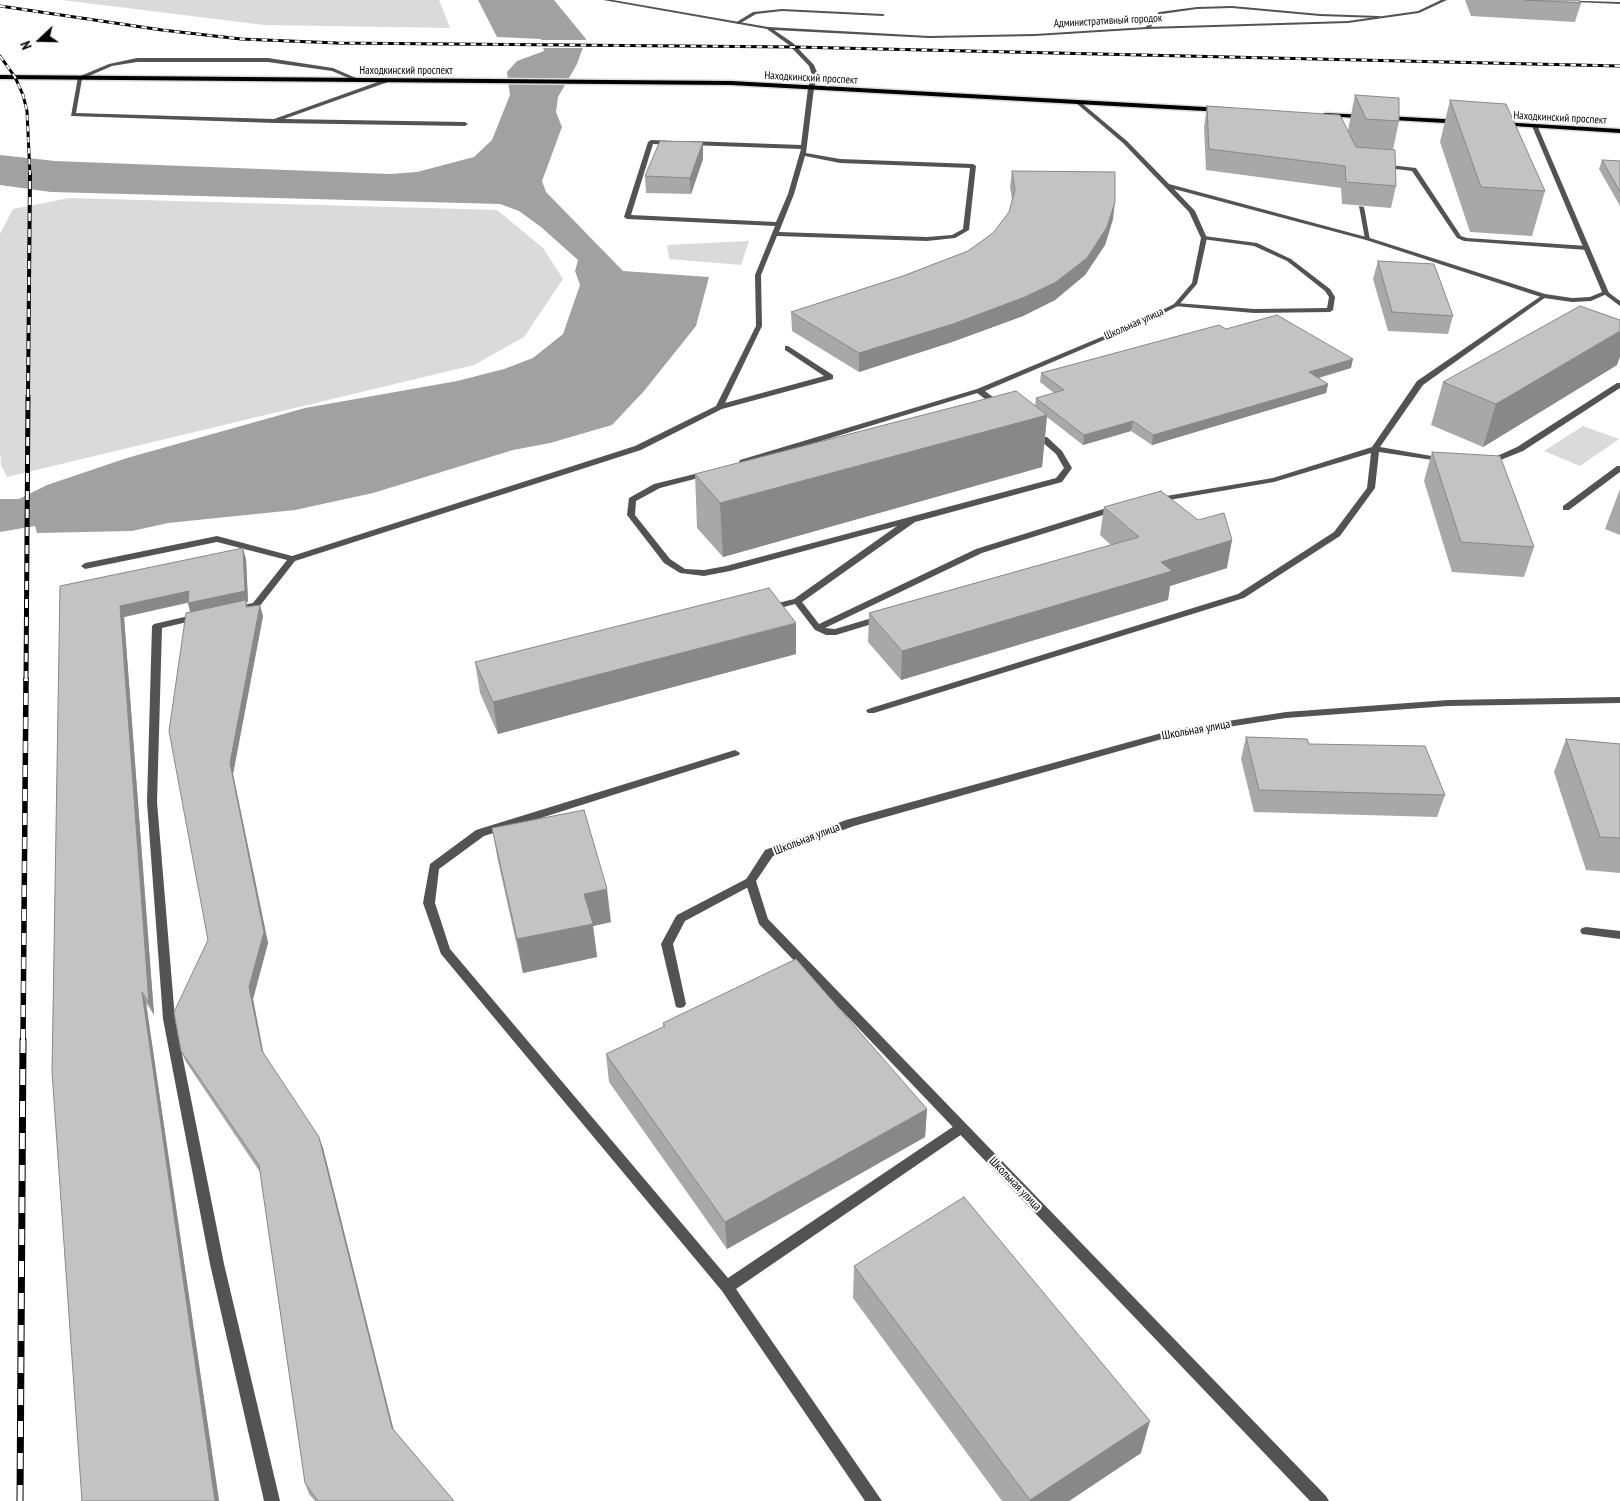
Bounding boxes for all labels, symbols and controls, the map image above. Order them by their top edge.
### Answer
street label: Административный городок [1053,12,1163,30]
north arrow [15,15,65,65]
text: N [16,39,36,52]
street label: Находкинский проспект [359,64,453,78]
street label: Находкинский проспект [764,69,858,87]
street label: Находкинский проспект [1513,109,1607,127]
street label: Школьная улица [1102,305,1166,343]
street label: Школьная улица [1161,717,1231,743]
street label: Школьная улица [772,820,842,858]
street label: Школьная улица [986,1154,1044,1214]

